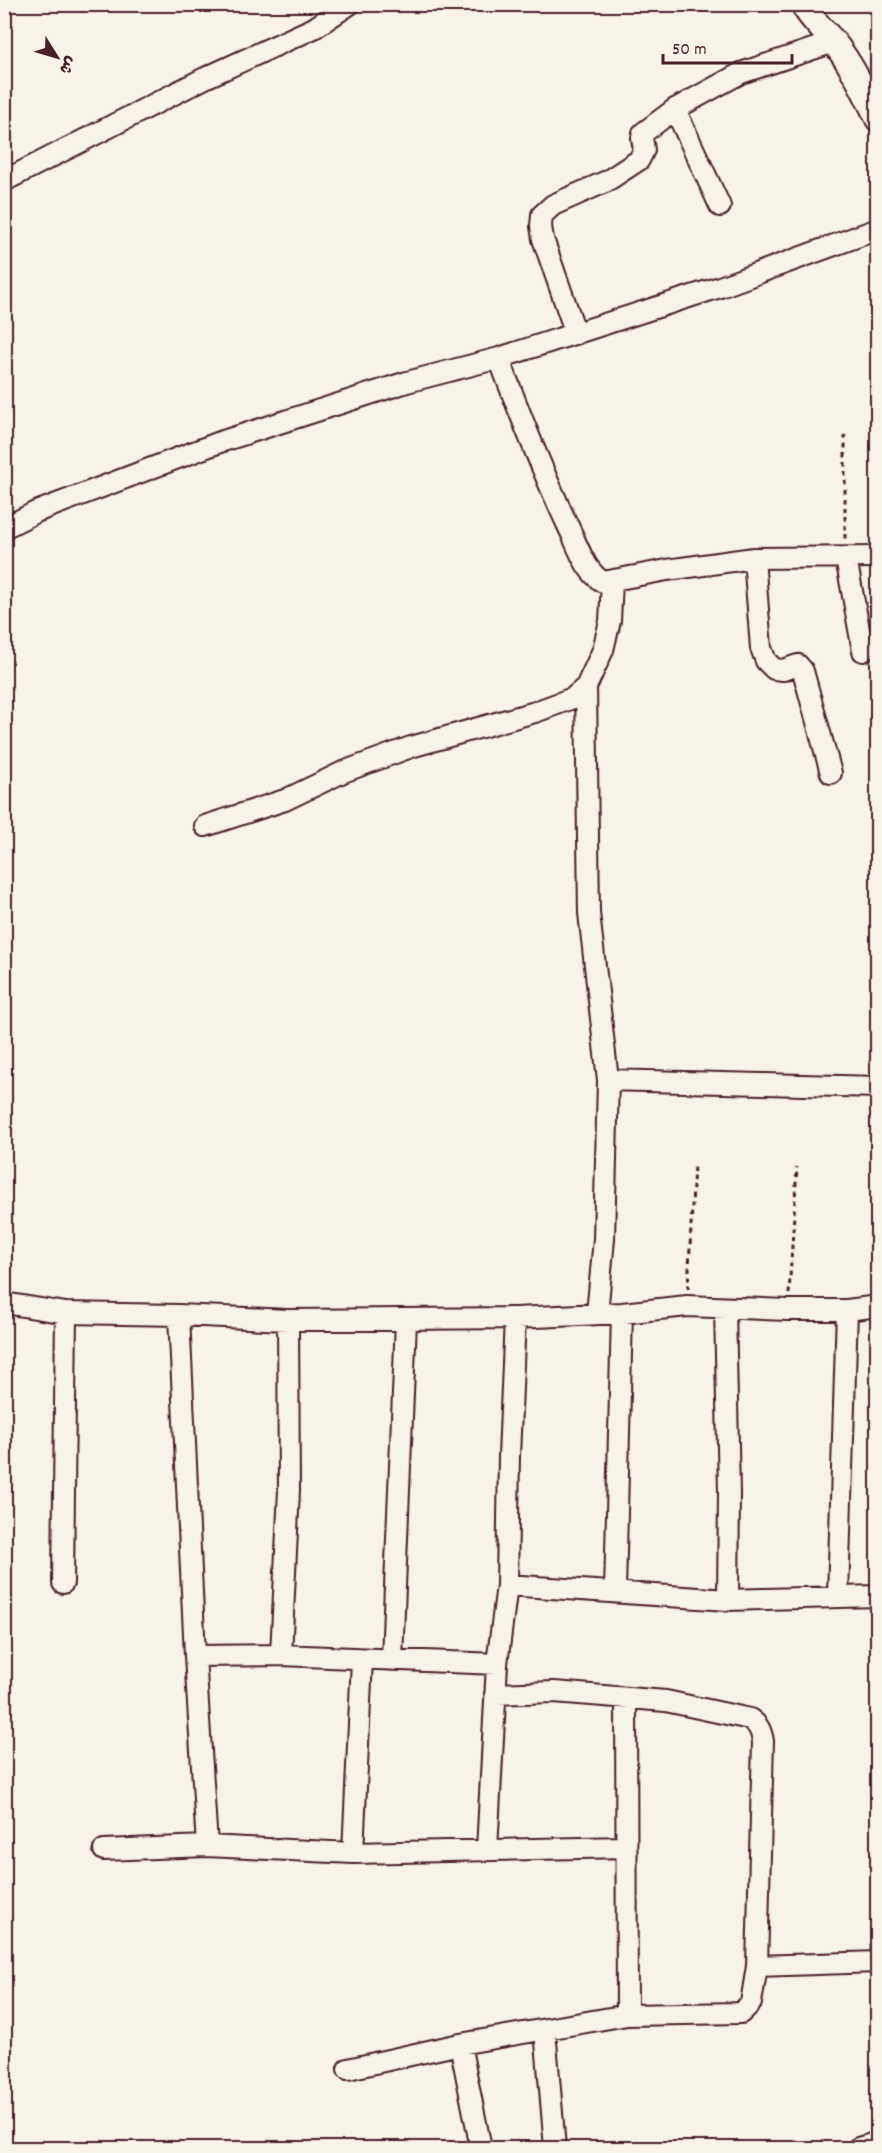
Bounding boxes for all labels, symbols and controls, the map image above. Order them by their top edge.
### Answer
north arrow [27,27,87,87]
scale bar [663,27,792,65]
text: 50 m [672,38,707,63]
text: ش [52,51,81,78]

